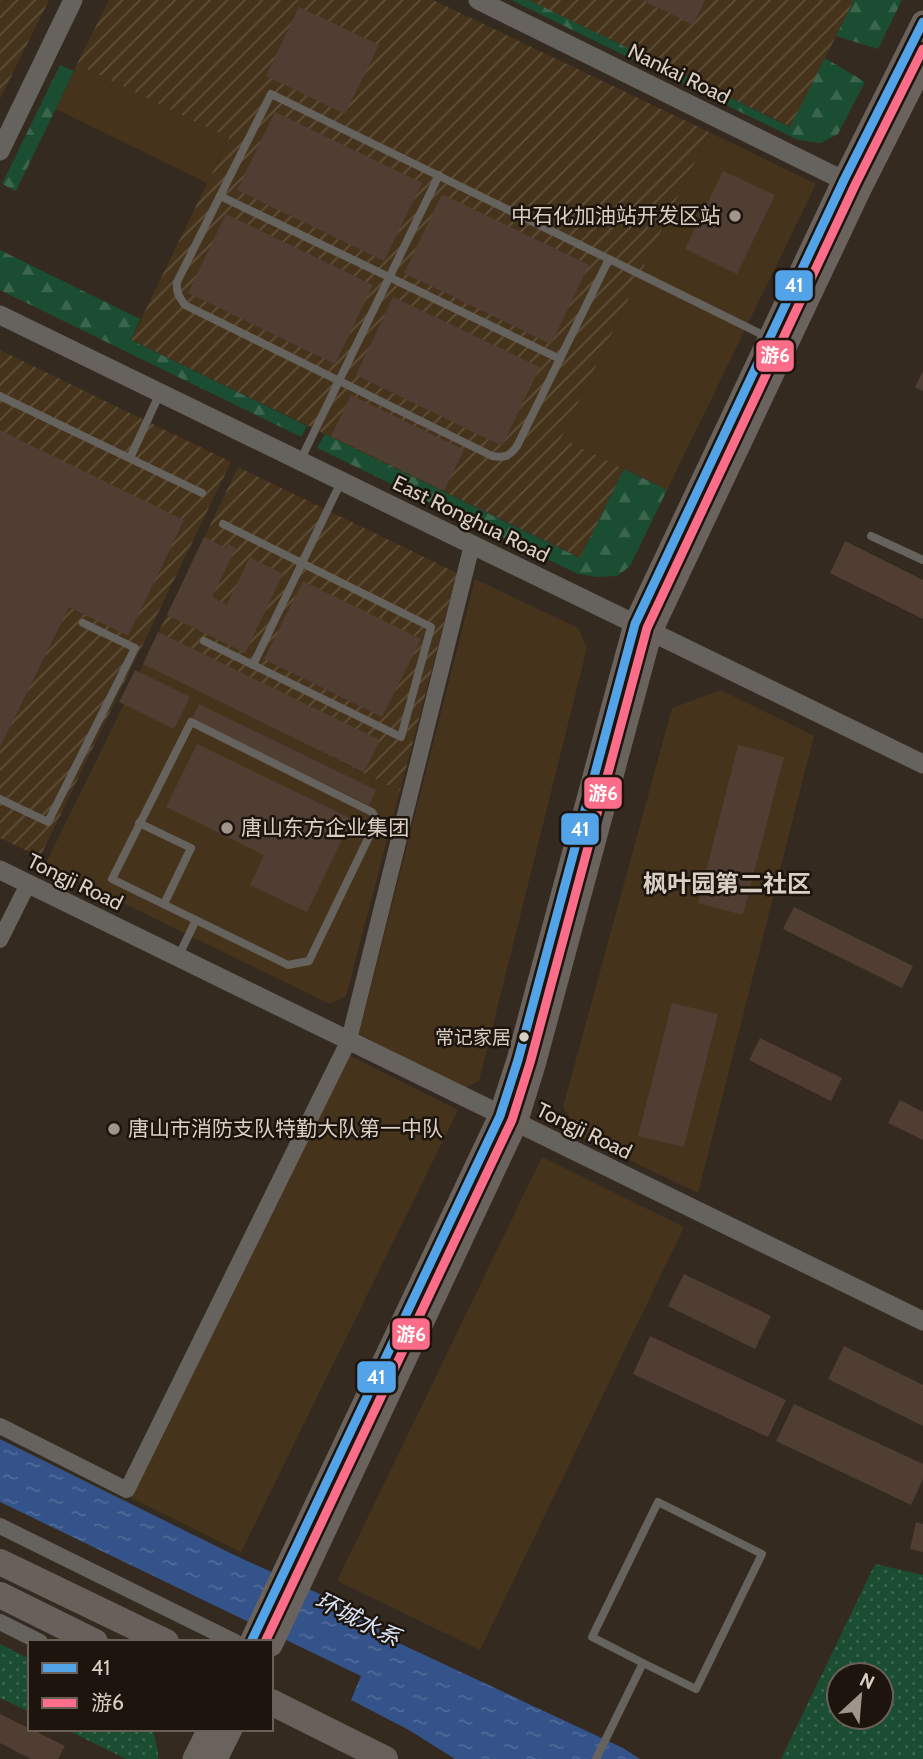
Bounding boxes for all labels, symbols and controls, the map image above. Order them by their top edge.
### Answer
street label: Nankai Road [624,38,734,109]
place label: 中石化加油站开发区站 [511,203,721,228]
marker: 中石化加油站开发区站 [727,208,743,224]
line badge: 41 [774,269,814,302]
text: 41 [785,274,803,297]
line badge: 游6 [755,339,795,373]
text: 游6 [760,344,790,367]
street label: East Ronghua Road [389,470,554,567]
line badge: 游6 [583,776,623,810]
text: 游6 [588,782,618,805]
line badge: 41 [560,812,600,846]
place label: 唐山东方企业集团 [241,815,409,840]
text: 41 [571,818,589,841]
marker: 唐山东方企业集团 [219,820,235,836]
street label: Tongji Road [23,848,127,916]
district label: 枫叶园第二社区 [643,869,811,898]
place label: 常记家居 [435,1026,511,1049]
marker: 常记家居 [517,1030,531,1044]
street label: Tongji Road [532,1097,636,1165]
place label: 唐山市消防支队特勤大队第一中队 [128,1116,443,1141]
marker: 唐山市消防支队特勤大队第一中队 [106,1121,122,1137]
line badge: 游6 [391,1317,431,1351]
text: 游6 [396,1323,426,1346]
line badge: 41 [356,1360,397,1394]
text: 41 [367,1366,385,1389]
water label: 环城水系 [311,1586,407,1653]
legend [28,1640,273,1731]
text: 41 [91,1655,110,1680]
north arrow [825,1661,895,1731]
text: N [856,1668,878,1694]
text: 游6 [91,1690,124,1715]

